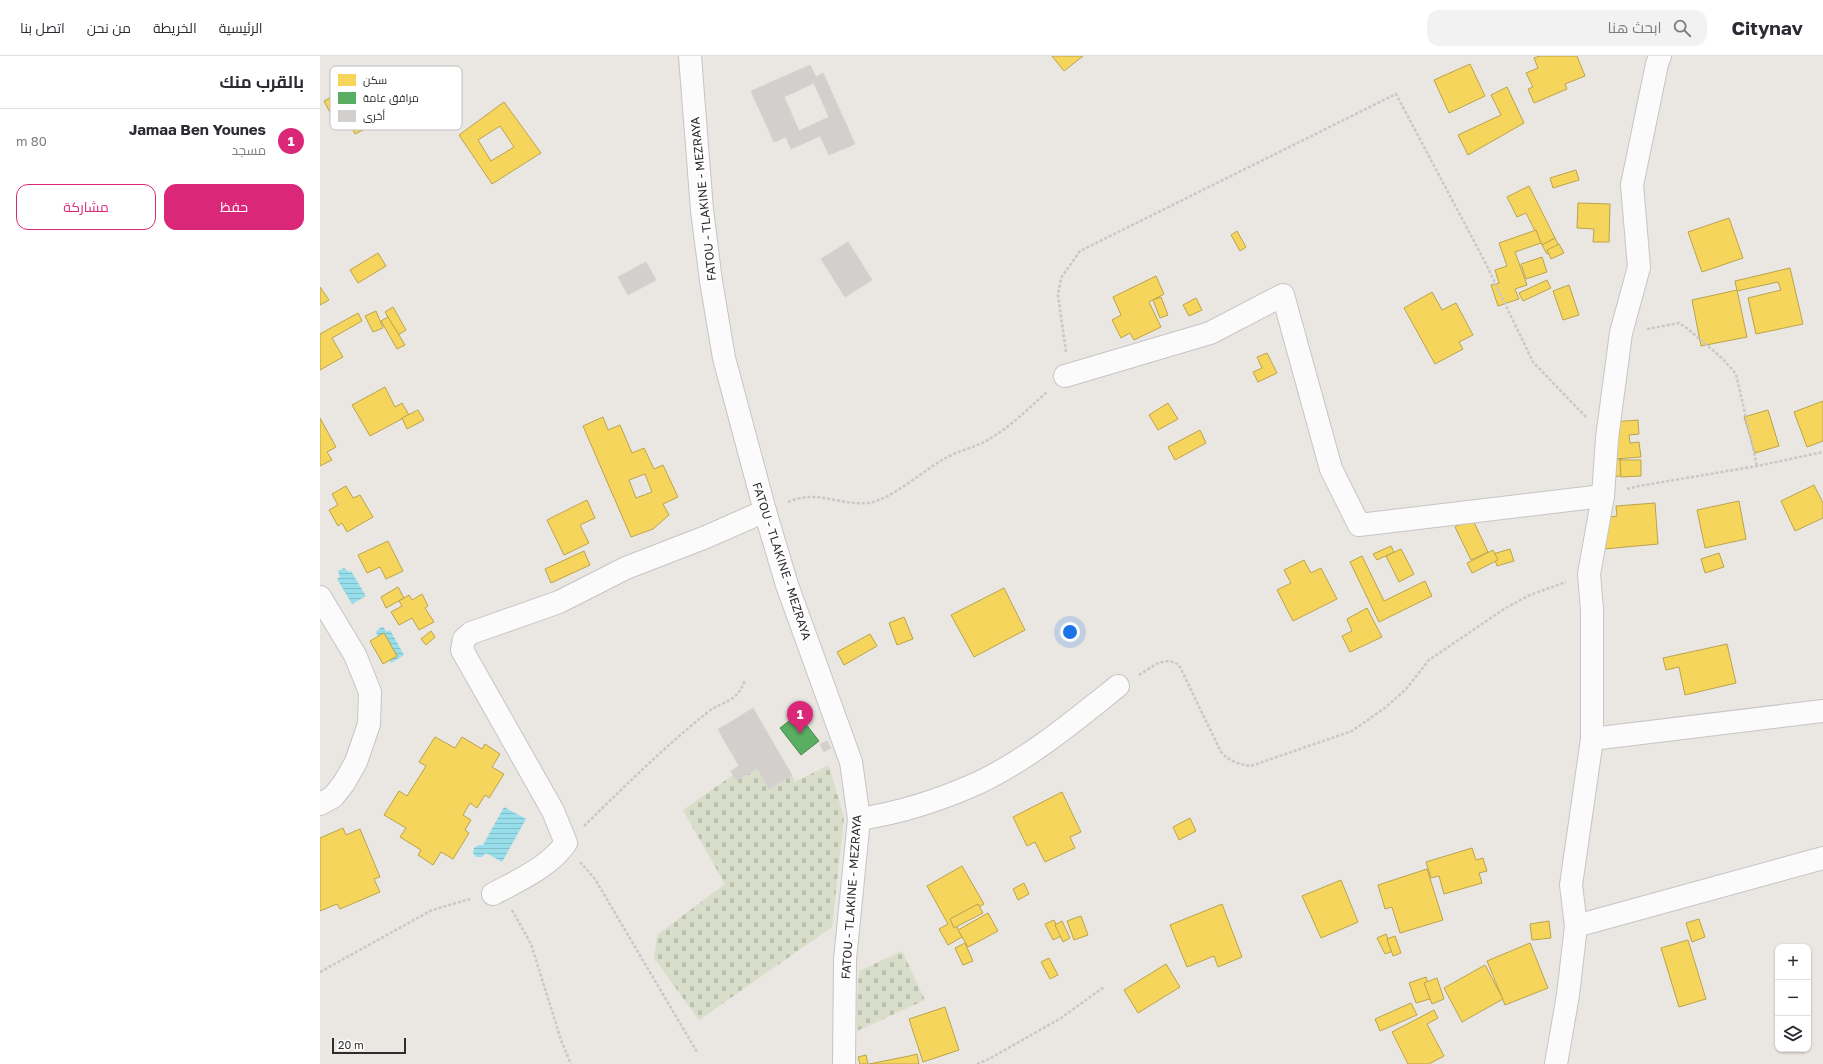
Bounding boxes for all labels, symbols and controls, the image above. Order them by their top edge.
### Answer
search box [1427,10,1707,46]
text: Citynav [1731,16,1803,39]
icon: search [1671,17,1693,39]
text: ابحث هنا [1608,18,1661,36]
text: اتصل بنا [20,19,65,36]
text: من نحن [87,19,131,36]
text: الخريطة [153,19,197,36]
text: الرئيسية [219,19,263,36]
legend [330,66,462,130]
text: بالقرب منك [220,71,304,92]
text: سكن [363,73,387,87]
text: مرافق عامة [363,91,419,105]
text: أخرى [363,109,385,123]
street label: FATOU - TLAKINE - MEZRAYA [687,116,719,282]
text: Jamaa Ben Younes [129,120,266,138]
text: 80 m [16,133,47,149]
text: 1 [288,133,294,149]
text: مسجد [232,142,266,158]
button: مشاركة [16,184,156,230]
button: حفظ [164,184,304,230]
street label: FATOU - TLAKINE - MEZRAYA [749,480,815,642]
your location [1060,622,1080,642]
pin: 1 [787,701,813,734]
street label: FATOU - TLAKINE - MEZRAYA [838,814,864,980]
map controls [1775,944,1811,1052]
button: + [1775,944,1811,980]
button: − [1775,980,1811,1016]
button: layers [1775,1016,1811,1052]
scale bar [332,1036,406,1055]
text: 20 m [338,1038,364,1051]

